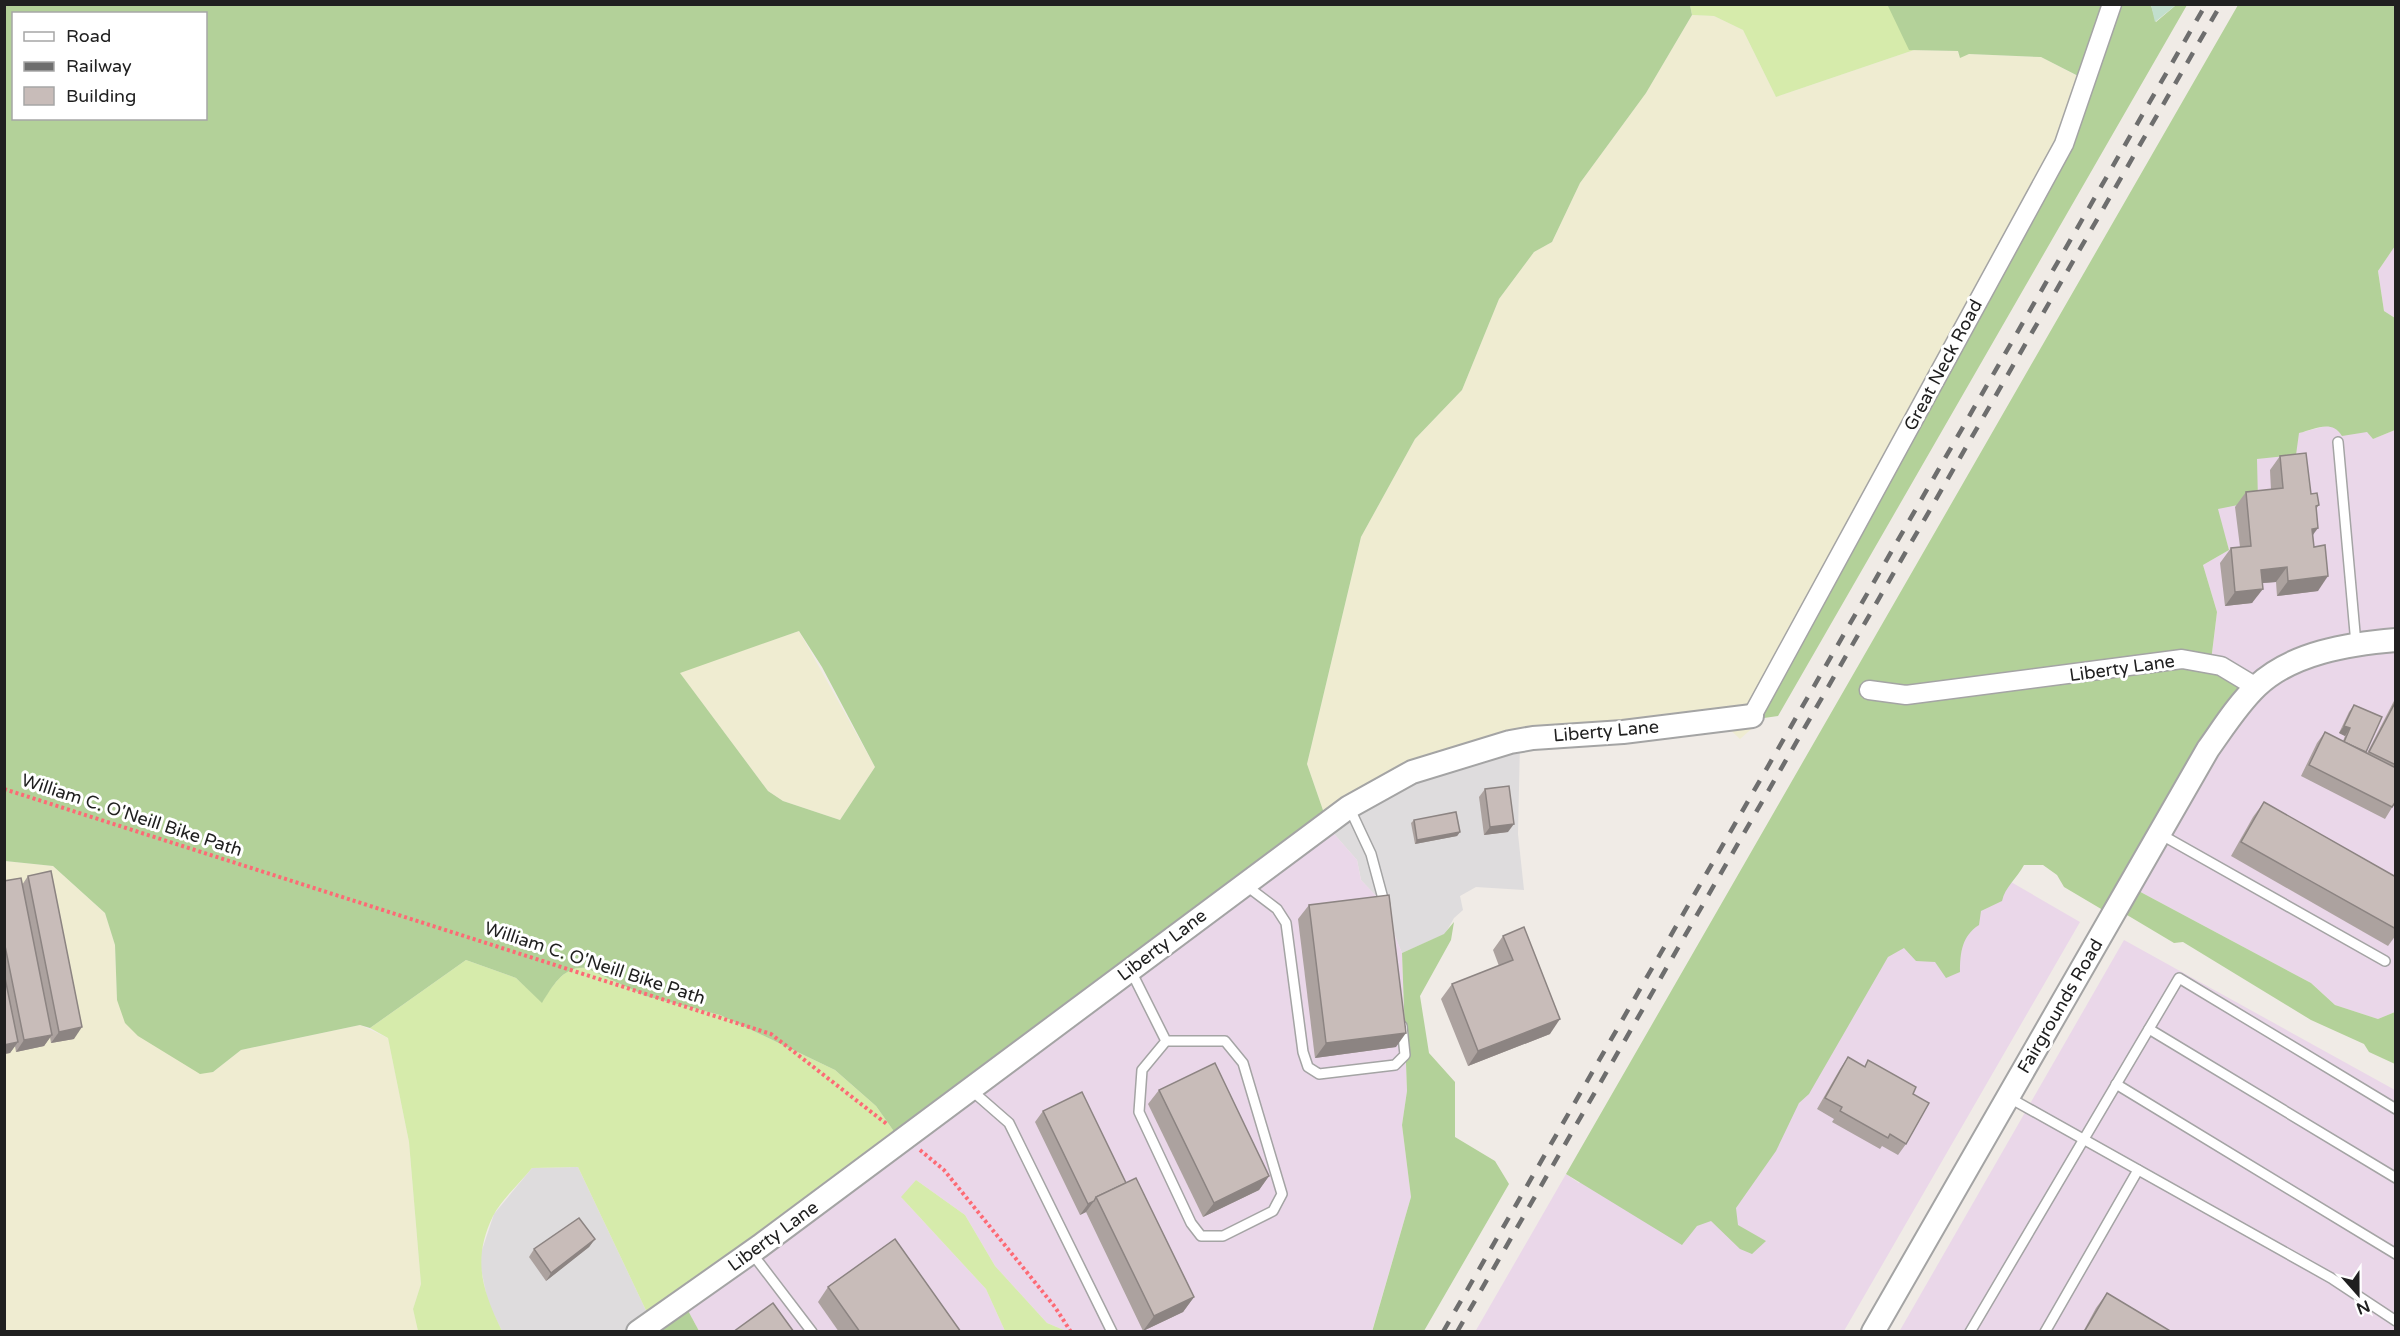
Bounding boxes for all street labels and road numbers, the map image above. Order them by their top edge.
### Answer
street label: Great Neck Road [1899,296,1987,434]
street label: Liberty Lane [2068,650,2176,686]
street label: Liberty Lane [1552,715,1660,747]
street label: William C. O'Neill Bike Path [19,769,245,861]
street label: Liberty Lane [1113,904,1211,986]
street label: William C. O'Neill Bike Path [482,917,708,1009]
street label: Fairgrounds Road [2013,935,2107,1077]
street label: Liberty Lane [724,1196,822,1276]

